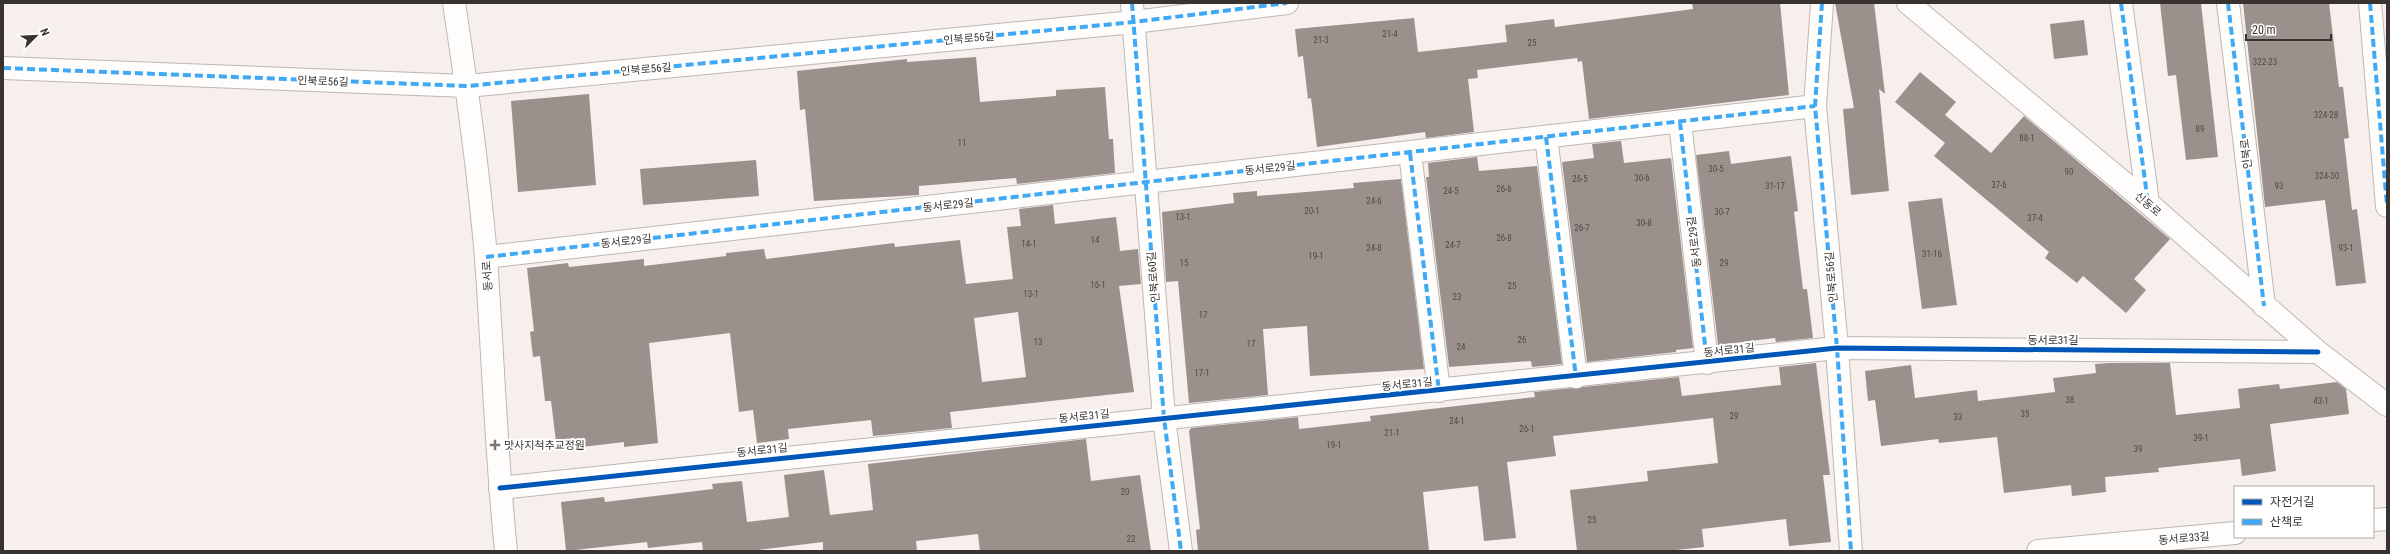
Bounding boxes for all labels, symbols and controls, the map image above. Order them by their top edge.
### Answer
north arrow [16,16,56,56]
scale bar [2246,16,2331,42]
text: 20 m [2252,23,2276,37]
text: N [37,26,52,38]
house number: 21-4 [1382,29,1398,39]
street label: 인북로56길 [943,30,995,47]
house number: 21-3 [1313,35,1329,45]
house number: 25 [1528,38,1537,48]
house number: 322-23 [2253,57,2277,67]
street label: 인북로56길 [620,61,672,78]
street label: 인북로56길 [297,74,349,89]
house number: 324-28 [2314,110,2338,120]
house number: 89 [2196,124,2204,134]
house number: 88-1 [2019,133,2035,143]
house number: 11 [958,138,966,148]
street label: 인북로 [2238,138,2255,170]
street label: 동서로29길 [1244,159,1296,178]
house number: 30-5 [1708,164,1724,174]
house number: 90 [2065,167,2073,177]
house number: 324-30 [2315,171,2339,181]
house number: 30-6 [1634,173,1650,183]
house number: 26-5 [1572,174,1588,184]
house number: 37-6 [1991,180,2007,190]
house number: 31-17 [1765,181,1786,191]
house number: 93 [2275,181,2283,191]
house number: 26-6 [1496,184,1512,194]
house number: 24-5 [1443,186,1459,196]
street label: 신동로 [2132,190,2163,219]
street label: 동서로29길 [922,196,974,215]
house number: 24-6 [1366,196,1382,206]
house number: 20-1 [1304,206,1320,216]
house number: 30-7 [1714,207,1730,217]
house number: 13-1 [1175,212,1191,222]
house number: 37-4 [2027,213,2043,223]
street label: 동서로29길 [1685,216,1704,268]
house number: 30-8 [1636,218,1652,228]
house number: 26-7 [1574,223,1590,233]
street label: 동서로29길 [600,232,652,251]
house number: 26-8 [1496,233,1512,243]
house number: 14 [1091,235,1100,245]
house number: 14-1 [1021,239,1037,249]
house number: 24-7 [1445,240,1461,250]
house number: 24-8 [1366,243,1382,253]
house number: 93-1 [2338,243,2354,253]
house number: 31-16 [1922,249,1942,259]
street label: 인북로60길 [1145,251,1162,303]
house number: 19-1 [1308,251,1324,261]
street label: 인북로56길 [1823,251,1840,303]
house number: 15 [1180,258,1189,268]
house number: 29 [1720,258,1728,268]
street label: 동서로 [480,260,495,292]
house number: 16-1 [1090,280,1106,290]
house number: 25 [1508,281,1517,291]
house number: 13-1 [1023,289,1039,299]
house number: 23 [1453,292,1461,302]
house number: 17 [1199,310,1208,320]
street label: 동서로31길 [2027,334,2079,347]
house number: 26 [1518,335,1526,345]
house number: 13 [1034,337,1042,347]
house number: 17 [1247,339,1256,349]
street label: 동서로31길 [1703,341,1755,360]
house number: 24 [1457,342,1466,352]
house number: 17-1 [1194,368,1210,378]
street label: 동서로31길 [1381,375,1433,394]
house number: 38 [2066,395,2074,405]
house number: 43-1 [2313,396,2329,406]
street label: 동서로31길 [1058,407,1110,426]
house number: 35 [2021,409,2030,419]
house number: 29 [1730,411,1738,421]
house number: 33 [1954,412,1962,422]
house number: 24-1 [1449,416,1465,426]
house number: 26-1 [1519,424,1535,434]
house number: 21-1 [1384,428,1400,438]
house number: 39-1 [2193,433,2209,443]
marker: 맛사지척추교정원 [489,439,501,451]
place label: 맛사지척추교정원 [504,439,585,452]
house number: 19-1 [1326,440,1342,450]
street label: 동서로31길 [736,441,788,460]
house number: 39 [2134,444,2142,454]
legend [2234,486,2374,538]
house number: 20 [1121,487,1129,497]
text: 자전거길 [2270,495,2314,509]
house number: 25 [1588,515,1597,525]
text: 산책로 [2270,515,2303,529]
street label: 동서로33길 [2158,530,2210,547]
house number: 22 [1127,534,1136,544]

